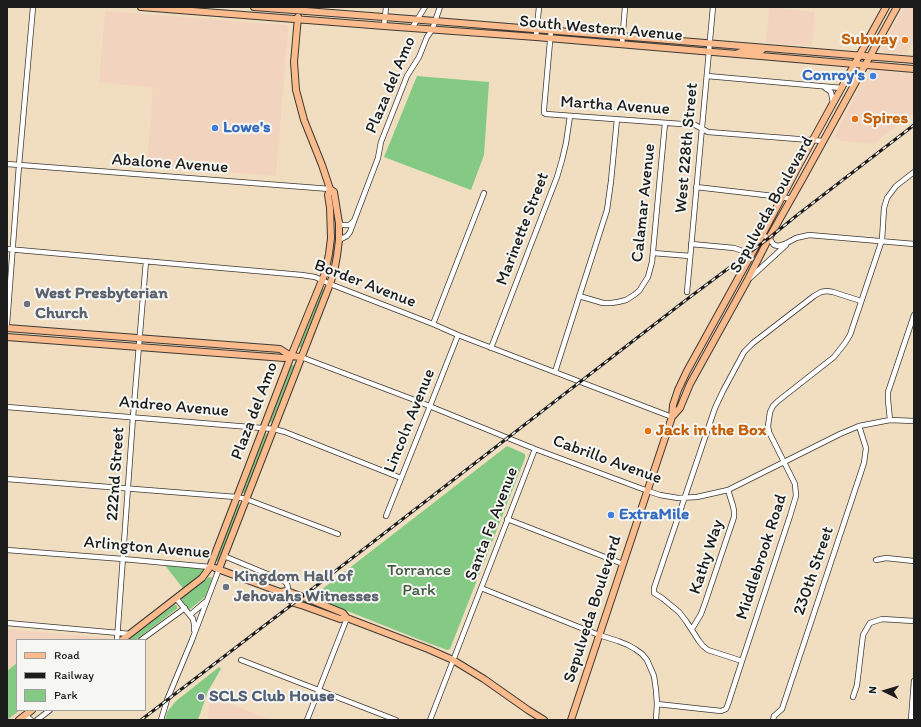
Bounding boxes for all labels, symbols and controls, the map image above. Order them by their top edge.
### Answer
street label: South Western Avenue [518,12,684,46]
place label: Subway [841,30,897,50]
street label: Plaza del Amo [361,34,421,136]
marker: Subway [900,35,910,45]
place label: Conroy's [802,66,865,86]
marker: Conroy's [868,71,878,81]
street label: West 228th Street [671,82,703,214]
street label: Martha Avenue [560,92,670,120]
place label: Spires [863,109,908,129]
marker: Spires [850,114,860,124]
place label: Lowe's [223,118,271,138]
marker: Lowe's [210,123,220,133]
street label: Sepulveda Boulevard [726,133,818,277]
street label: Calamar Avenue [628,143,660,263]
street label: Abalone Avenue [111,150,229,178]
street label: Marinette Street [492,170,554,288]
street label: Border Avenue [311,255,419,313]
place label: West Presbyterian Church [35,284,168,324]
marker: West Presbyterian Church [22,299,32,309]
street label: Plaza del Amo [227,359,283,463]
street label: Lincoln Avenue [380,366,440,476]
street label: Andreo Avenue [118,392,230,422]
place label: Jack in the Box [656,421,766,441]
street label: 222nd Street [103,426,129,522]
marker: Jack in the Box [643,426,653,436]
street label: Cabrillo Avenue [550,431,664,489]
street label: Santa Fe Avenue [461,464,523,584]
street label: Middlebrook Road [732,492,792,622]
place label: ExtraMile [619,505,689,525]
marker: ExtraMile [606,510,616,520]
street label: Kathy Way [685,517,729,597]
street label: 230th Street [789,524,839,618]
street label: Arlington Avenue [83,532,211,564]
street label: Sepulveda Boulevard [560,533,626,685]
park label: Torrance Park [387,561,451,601]
place label: Kingdom Hall of Jehovahs Witnesses [234,567,379,607]
marker: Kingdom Hall of Jehovahs Witnesses [221,582,231,592]
legend [16,639,146,711]
text: Road [54,648,80,662]
text: Railway [54,668,94,682]
north arrow [865,671,905,711]
text: N [866,686,879,694]
place label: SCLS Club House [209,687,335,707]
text: Park [54,688,78,702]
marker: SCLS Club House [196,692,206,702]

